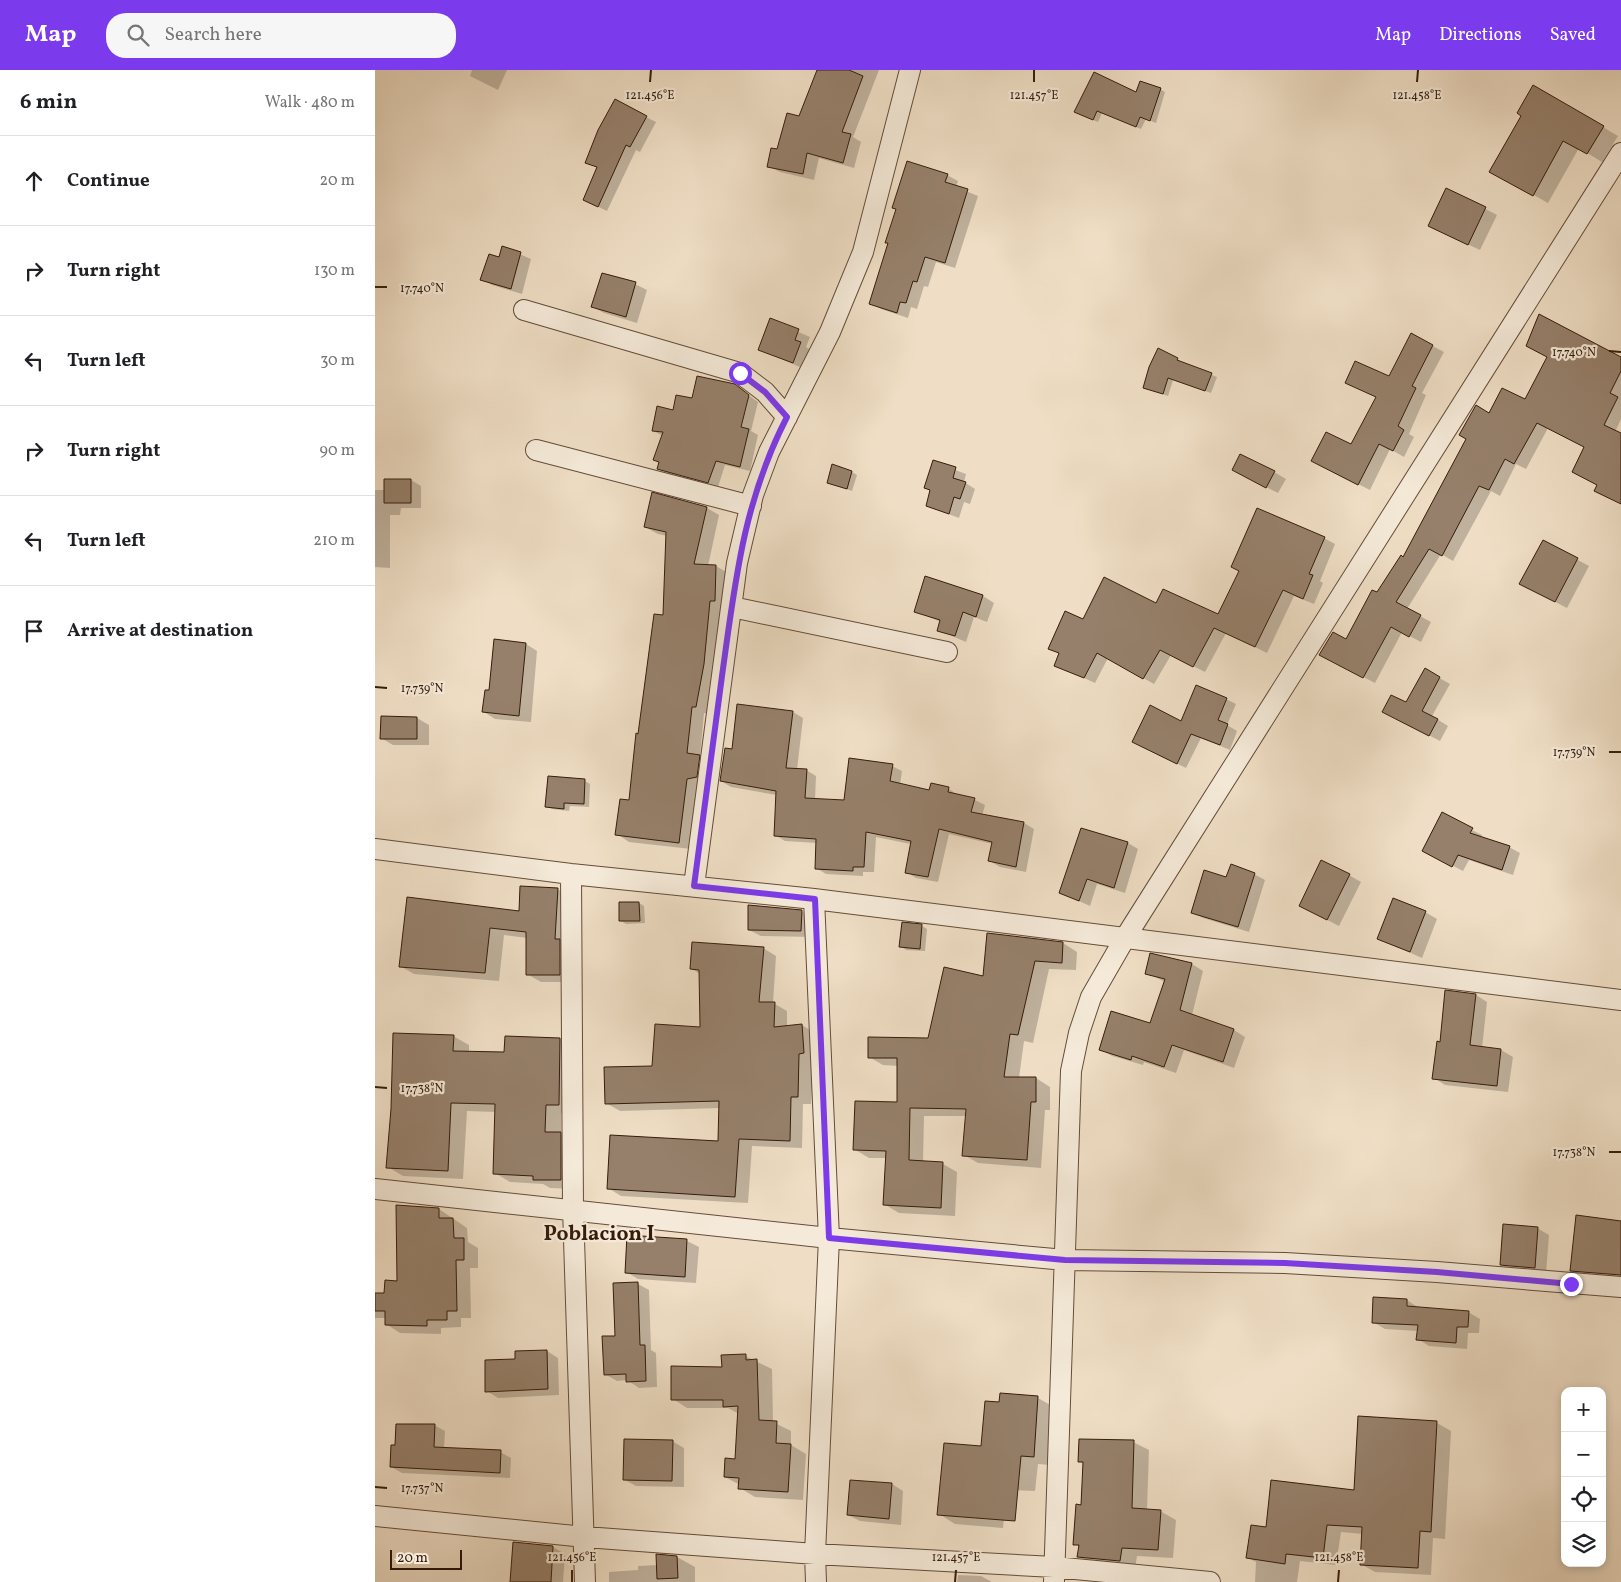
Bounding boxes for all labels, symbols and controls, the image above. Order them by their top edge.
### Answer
search box [106,13,456,58]
text: Map [25,18,76,52]
icon: search [124,21,152,49]
text: Search here [164,22,262,48]
text: Map [1375,23,1411,48]
text: Directions [1439,23,1522,48]
text: Saved [1550,23,1596,48]
text: 6 min [20,88,77,117]
text: 121.456°E [626,88,674,104]
text: 121.457°E [1010,88,1058,104]
text: 121.458°E [1393,88,1441,104]
text: Walk · 480 m [265,92,355,114]
icon: ahead [20,167,48,195]
text: Continue [67,168,150,194]
text: 20 m [320,170,355,192]
icon: right [20,257,48,285]
text: Turn right [67,258,160,284]
text: 130 m [314,260,355,282]
text: 17.740°N [400,281,444,297]
text: 17.740°N [1552,345,1596,361]
icon: left [20,347,48,375]
text: Turn left [67,348,146,374]
text: 30 m [320,350,355,372]
route start [729,362,752,385]
icon: right [20,437,48,465]
text: Turn right [67,438,160,464]
text: 90 m [319,440,355,462]
icon: left [20,527,48,555]
text: Turn left [67,528,146,554]
text: 210 m [313,530,355,552]
icon: arrive [20,617,48,645]
text: Arrive at destination [67,618,253,644]
text: 17.739°N [401,681,443,697]
text: 17.739°N [1553,745,1595,761]
text: 17.738°N [401,1081,444,1097]
text: 17.738°N [1553,1145,1596,1161]
district label: Poblacion I [544,1220,654,1249]
route end [1560,1273,1583,1296]
map controls [1561,1387,1606,1567]
button: + [1561,1387,1606,1432]
button: − [1561,1432,1606,1477]
button: locate [1561,1477,1606,1522]
text: 17.737°N [401,1481,443,1497]
button: layers [1561,1522,1606,1567]
scale bar [390,1547,463,1570]
text: 20 m [397,1549,428,1568]
text: 121.456°E [548,1550,596,1566]
text: 121.457°E [932,1550,980,1566]
text: 121.458°E [1315,1550,1363,1566]

